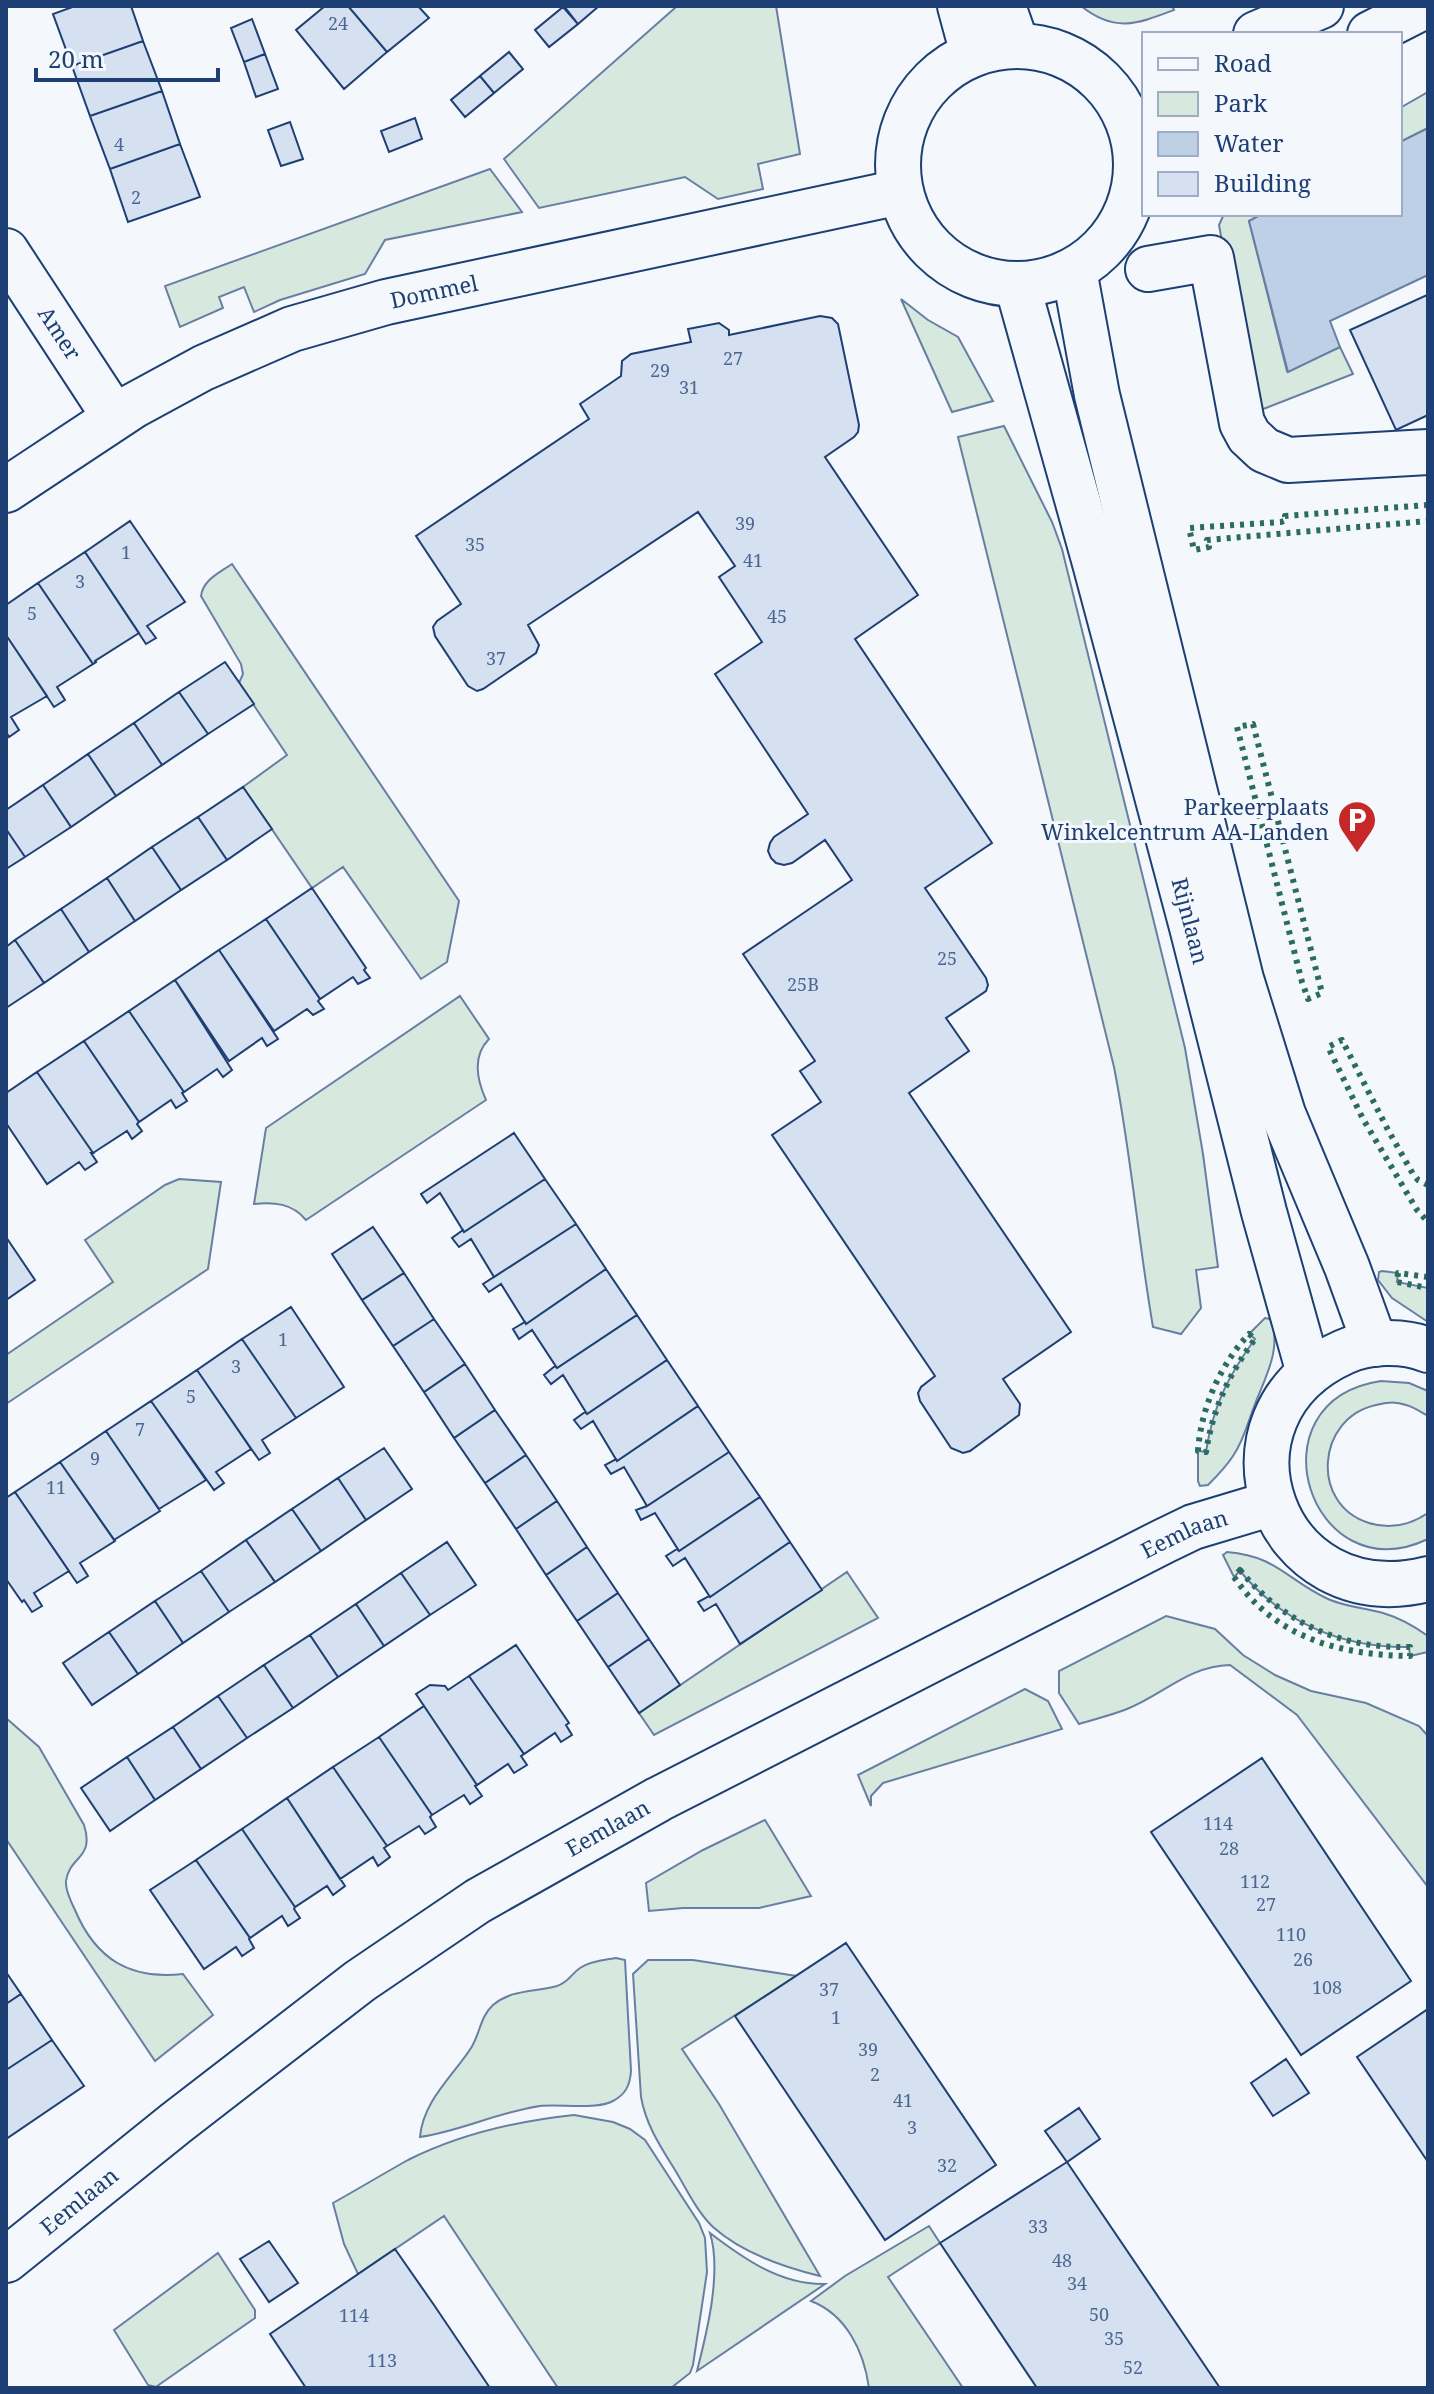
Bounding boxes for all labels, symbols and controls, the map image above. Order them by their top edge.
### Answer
house number: 24 [328,11,348,35]
scale bar [36,32,218,82]
legend [1142,32,1402,216]
text: 20 m [48,42,104,75]
text: Road [1214,46,1272,79]
text: Park [1214,86,1268,119]
text: Water [1214,126,1284,159]
house number: 4 [114,132,124,156]
text: Building [1214,166,1311,199]
house number: 2 [131,185,141,209]
street label: Dommel [387,267,481,315]
street label: Amer [32,300,89,366]
house number: 27 [723,346,743,370]
house number: 29 [650,358,670,382]
house number: 31 [679,375,699,399]
house number: 39 [735,511,755,535]
house number: 35 [465,532,485,556]
house number: 1 [121,540,131,564]
house number: 41 [743,548,763,572]
house number: 3 [75,569,85,593]
house number: 5 [27,601,37,625]
house number: 45 [767,604,787,628]
house number: 37 [486,646,506,670]
place label: Parkeerplaats Winkelcentrum AA-Landen [1041,791,1329,846]
parking icon: Parkeerplaats Winkelcentrum AA-Landen [1336,799,1378,854]
street label: Rijnlaan [1165,874,1217,967]
house number: 25 [937,946,957,970]
house number: 25B [787,972,819,996]
house number: 1 [278,1327,288,1351]
house number: 3 [231,1354,241,1378]
house number: 5 [186,1384,196,1408]
house number: 7 [135,1417,145,1441]
house number: 9 [90,1446,100,1470]
house number: 11 [46,1475,66,1499]
street label: Eemlaan [1135,1501,1231,1564]
street label: Eemlaan [560,1791,655,1863]
house number: 114 [1203,1811,1233,1835]
house number: 28 [1219,1836,1239,1860]
house number: 112 [1240,1869,1270,1893]
house number: 27 [1256,1892,1276,1916]
house number: 110 [1276,1922,1306,1946]
house number: 26 [1293,1947,1313,1971]
house number: 108 [1312,1975,1342,1999]
house number: 37 [819,1977,839,2001]
house number: 1 [831,2005,841,2029]
house number: 39 [858,2037,878,2061]
house number: 2 [870,2062,880,2086]
house number: 41 [893,2088,913,2112]
house number: 3 [907,2115,917,2139]
house number: 32 [937,2153,957,2177]
street label: Eemlaan [33,2160,124,2241]
house number: 33 [1028,2214,1048,2238]
house number: 48 [1052,2248,1072,2272]
house number: 34 [1067,2271,1087,2295]
house number: 50 [1089,2302,1109,2326]
house number: 114 [339,2303,369,2327]
house number: 35 [1104,2326,1124,2350]
house number: 113 [367,2348,397,2372]
house number: 52 [1123,2355,1143,2379]

